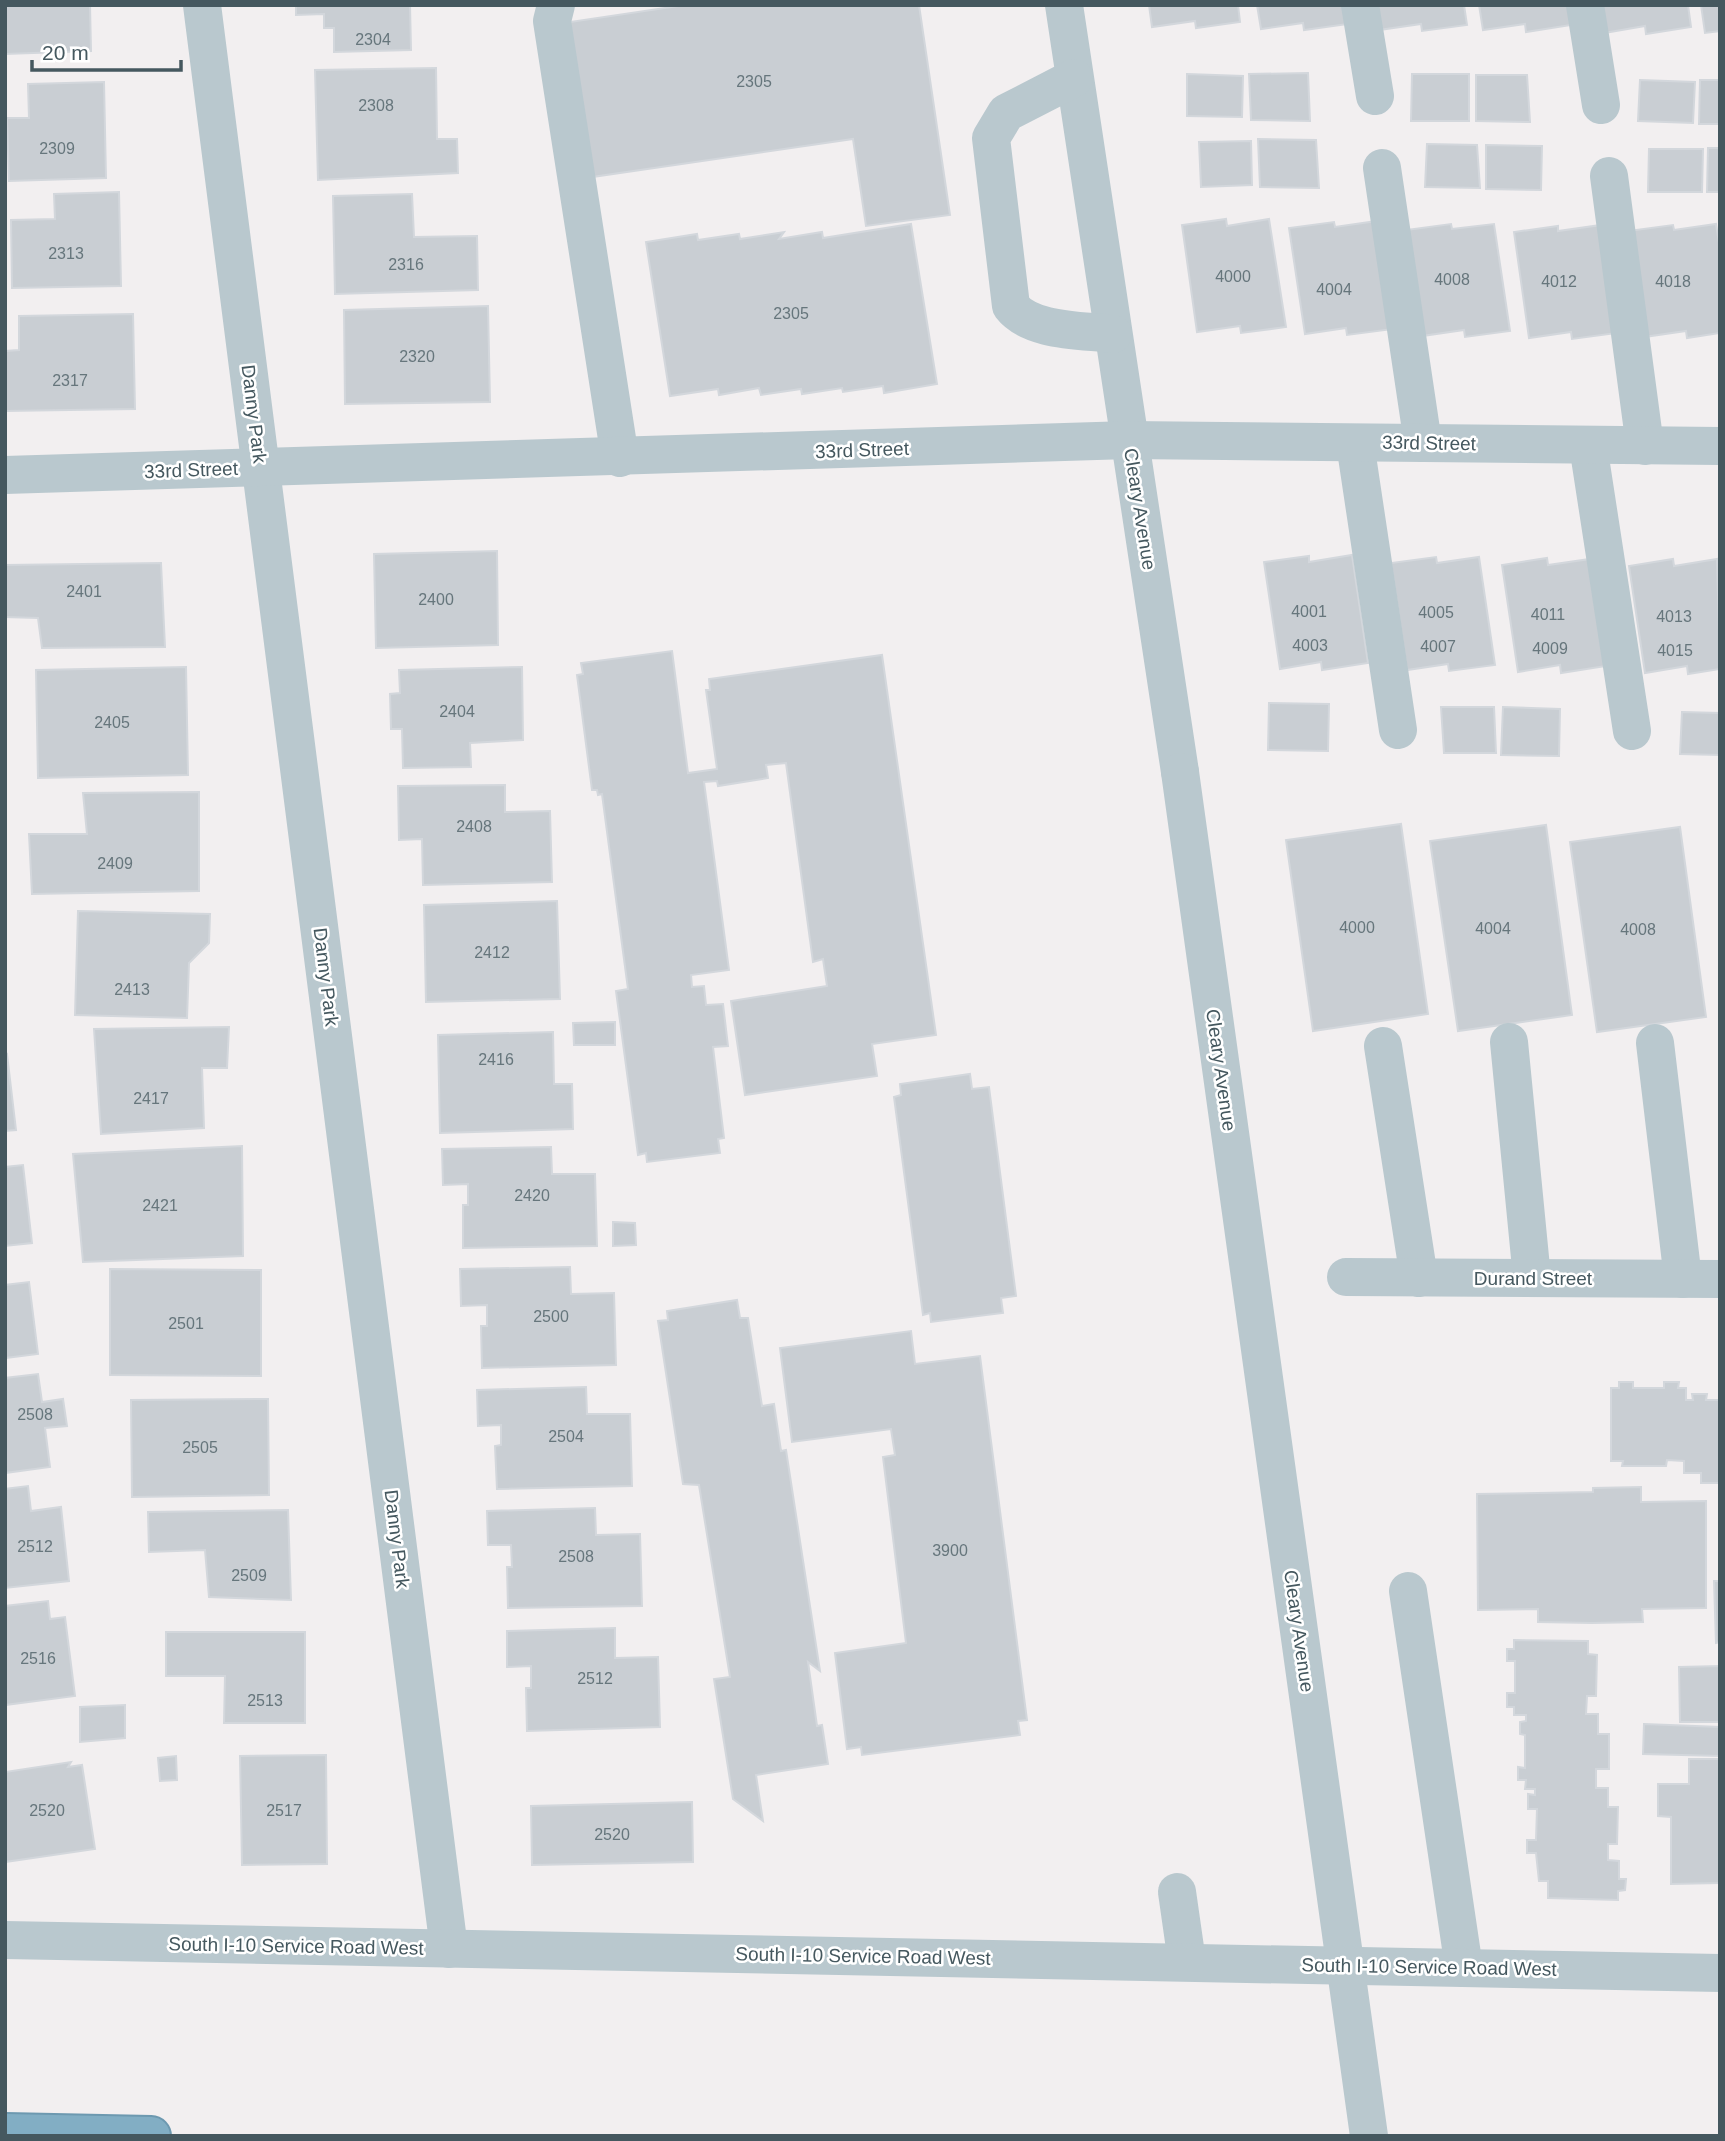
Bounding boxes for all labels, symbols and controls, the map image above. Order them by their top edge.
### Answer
scale bar [32,28,180,72]
house number: 2304 [355,31,391,48]
text: 20 m [42,41,89,64]
house number: 2305 [736,73,772,90]
house number: 2308 [358,97,394,114]
house number: 2309 [39,140,75,157]
house number: 2313 [48,245,84,262]
house number: 2316 [388,256,424,273]
house number: 4000 [1215,268,1251,285]
house number: 4008 [1434,271,1470,288]
house number: 4012 [1541,273,1577,290]
house number: 4018 [1655,273,1691,290]
house number: 4004 [1316,281,1352,298]
house number: 2305 [773,305,809,322]
house number: 2320 [399,348,435,365]
street label: Danny Park [238,363,271,465]
house number: 2317 [52,372,88,389]
street label: 33rd Street [1382,432,1477,454]
street label: 33rd Street [815,438,910,462]
street label: Cleary Avenue [1120,446,1160,572]
street label: 33rd Street [144,458,239,482]
house number: 2401 [66,583,102,600]
house number: 2400 [418,591,454,608]
house number: 4001 [1291,603,1327,620]
house number: 4005 [1418,604,1454,621]
house number: 4011 [1531,606,1565,623]
house number: 4013 [1656,608,1692,625]
house number: 4003 [1292,637,1328,654]
house number: 4007 [1420,638,1456,655]
house number: 4009 [1532,640,1568,657]
house number: 4015 [1657,642,1693,659]
house number: 2404 [439,703,475,720]
house number: 2405 [94,714,130,731]
house number: 2408 [456,818,492,835]
house number: 2409 [97,855,133,872]
house number: 4000 [1339,919,1375,936]
house number: 4004 [1475,920,1511,937]
house number: 4008 [1620,921,1656,938]
street label: Danny Park [310,926,343,1028]
house number: 2412 [474,944,510,961]
house number: 2413 [114,981,150,998]
street label: Cleary Avenue [1202,1008,1240,1132]
house number: 2416 [478,1051,514,1068]
house number: 2417 [133,1090,169,1107]
house number: 2420 [514,1187,550,1204]
house number: 2421 [142,1197,178,1214]
street label: Durand Street [1474,1268,1593,1289]
house number: 2500 [533,1308,569,1325]
house number: 2501 [168,1315,204,1332]
house number: 2508 [17,1406,53,1423]
house number: 2504 [548,1428,584,1445]
house number: 2505 [182,1439,218,1456]
street label: Danny Park [381,1488,414,1590]
house number: 2512 [17,1538,53,1555]
house number: 3900 [932,1542,968,1559]
house number: 2508 [558,1548,594,1565]
house number: 2509 [231,1567,267,1584]
street label: Cleary Avenue [1280,1569,1318,1693]
house number: 2516 [20,1650,56,1667]
house number: 2512 [577,1670,613,1687]
house number: 2513 [247,1692,283,1709]
house number: 2520 [29,1802,65,1819]
house number: 2517 [266,1802,302,1819]
house number: 2520 [594,1826,630,1843]
street label: South I-10 Service Road West [168,1933,424,1959]
street label: South I-10 Service Road West [735,1943,991,1969]
street label: South I-10 Service Road West [1301,1954,1557,1980]

